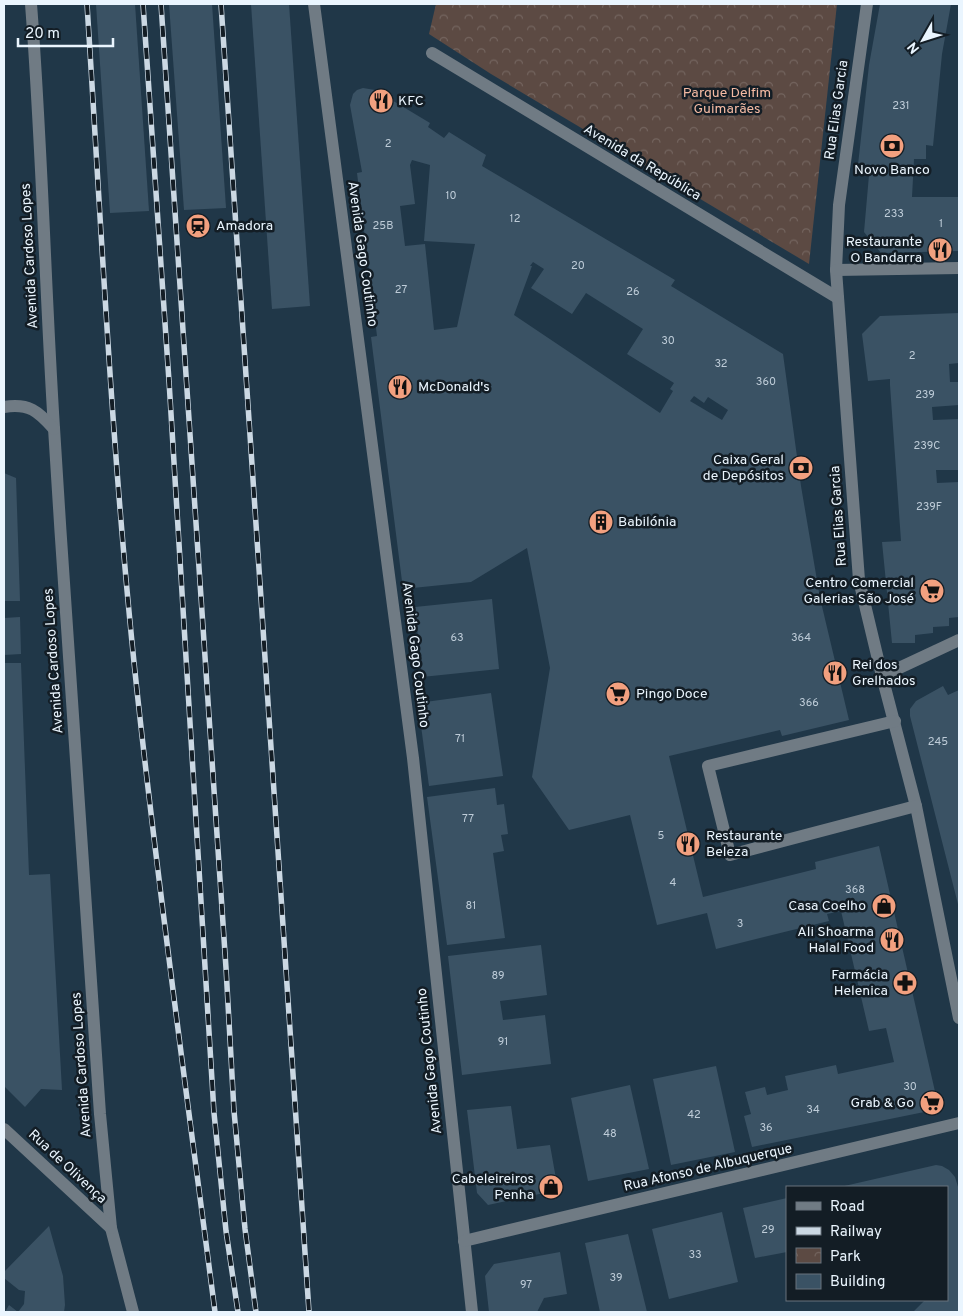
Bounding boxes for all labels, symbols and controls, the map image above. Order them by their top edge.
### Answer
scale bar [18,15,112,47]
north arrow [898,15,948,65]
text: 20 m [25,25,60,44]
text: N [904,38,924,56]
street label: Rua Elias Garcia [822,59,852,161]
park label: Parque Delfim Guimarães [683,85,771,118]
restaurant icon: KFC [368,88,394,114]
place label: KFC [398,93,424,110]
house number: 231 [892,99,910,113]
street label: Avenida da República [580,121,704,205]
bank icon: Novo Banco [879,133,905,159]
house number: 2 [385,137,391,151]
place label: Novo Banco [854,162,930,179]
street label: Avenida Gago Coutinho [343,180,381,328]
street label: Avenida Cardoso Lopes [18,183,42,329]
house number: 10 [445,189,457,203]
house number: 233 [884,207,904,221]
house number: 12 [510,212,520,226]
station icon: Amadora [185,213,211,239]
house number: 1 [939,217,943,231]
place label: Amadora [216,218,273,235]
house number: 25B [373,219,393,233]
place label: Restaurante O Bandarra [846,234,922,267]
restaurant icon: Restaurante O Bandarra [927,237,953,263]
house number: 20 [571,259,585,273]
house number: 27 [395,283,407,297]
house number: 26 [626,285,640,299]
house number: 30 [661,334,675,348]
house number: 2 [909,349,915,363]
house number: 32 [714,357,728,371]
restaurant icon: McDonald's [387,374,413,400]
house number: 360 [756,375,776,389]
place label: McDonald's [418,379,490,396]
house number: 239 [915,388,935,402]
house number: 239C [914,439,940,453]
place label: Caixa Geral de Depósitos [703,452,784,485]
bank icon: Caixa Geral de Depósitos [788,455,814,481]
street label: Rua Elias Garcia [827,465,851,567]
house number: 239F [916,500,942,514]
building icon: Babilónia [588,509,614,535]
place label: Babilónia [618,514,676,531]
place label: Centro Comercial Galerias São José [803,575,914,608]
supermarket icon: Centro Comercial Galerias São José [919,578,945,604]
street label: Avenida Gago Coutinho [398,581,432,729]
street label: Avenida Cardoso Lopes [40,588,68,734]
house number: 63 [450,631,464,645]
house number: 364 [791,631,811,645]
place label: Rei dos Grelhados [852,657,916,690]
restaurant icon: Rei dos Grelhados [822,660,848,686]
supermarket icon: Pingo Doce [605,681,631,707]
place label: Pingo Doce [636,686,707,703]
house number: 366 [799,696,819,710]
house number: 71 [455,732,465,746]
house number: 245 [928,735,948,749]
house number: 77 [462,812,474,826]
place label: Restaurante Beleza [706,828,782,861]
house number: 5 [658,829,665,843]
restaurant icon: Restaurante Beleza [675,831,701,857]
house number: 4 [670,876,677,890]
house number: 368 [845,883,865,897]
shop icon: Casa Coelho [871,893,897,919]
place label: Casa Coelho [788,898,866,915]
house number: 81 [466,899,476,913]
house number: 3 [737,917,743,931]
place label: Ali Shoarma Halal Food [797,924,874,957]
restaurant icon: Ali Shoarma Halal Food [879,927,905,953]
place label: Farmácia Helenica [831,967,888,1000]
house number: 89 [491,969,505,983]
pharmacy icon: Farmácia Helenica [892,970,918,996]
street label: Avenida Gago Coutinho [414,987,446,1135]
street label: Avenida Cardoso Lopes [68,992,96,1138]
house number: 91 [498,1035,508,1049]
house number: 30 [903,1080,917,1094]
supermarket icon: Grab & Go [919,1090,945,1116]
place label: Grab & Go [850,1095,914,1112]
house number: 34 [806,1103,820,1117]
house number: 42 [687,1108,701,1122]
house number: 36 [759,1121,773,1135]
street label: Rua de Olivença [24,1126,110,1208]
house number: 48 [603,1127,617,1141]
street label: Rua Afonso de Albuquerque [622,1140,794,1196]
place label: Cabeleireiros Penha [452,1171,534,1204]
shop icon: Cabeleireiros Penha [538,1174,564,1200]
legend [786,1186,948,1301]
text: Road [830,1198,865,1217]
house number: 29 [761,1223,775,1237]
text: Railway [830,1223,882,1242]
house number: 33 [688,1248,702,1262]
text: Park [830,1248,861,1267]
house number: 39 [610,1271,622,1285]
text: Building [830,1273,885,1292]
house number: 97 [520,1278,532,1292]

